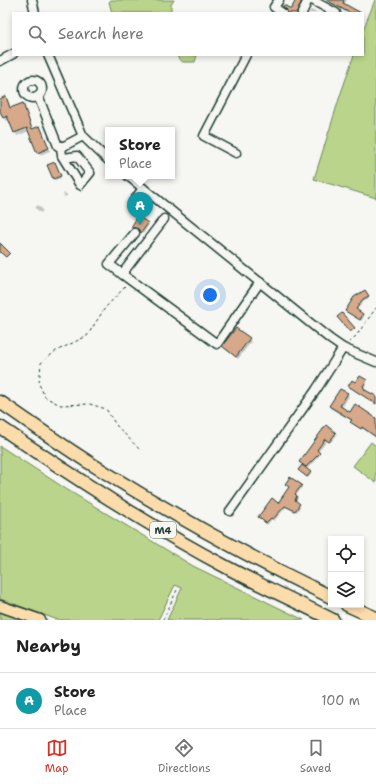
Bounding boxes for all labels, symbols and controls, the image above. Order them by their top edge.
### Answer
search box [12,12,364,56]
icon: search [26,23,48,45]
text: Search here [58,24,144,44]
popup [105,127,175,179]
text: Store [119,135,161,155]
text: Place [119,155,152,172]
pin: A [127,192,153,225]
your location [200,285,220,305]
road number: M4 [150,522,176,538]
map controls [328,536,364,608]
button: locate [328,536,364,572]
button: layers [328,572,364,608]
text: Nearby [16,635,81,657]
text: Store [54,682,96,702]
text: A [24,692,34,709]
text: 100 m [321,692,360,709]
text: Place [54,702,87,719]
tab: Map [45,737,68,776]
tab: Directions [158,737,210,776]
tab: Saved [300,737,331,776]

